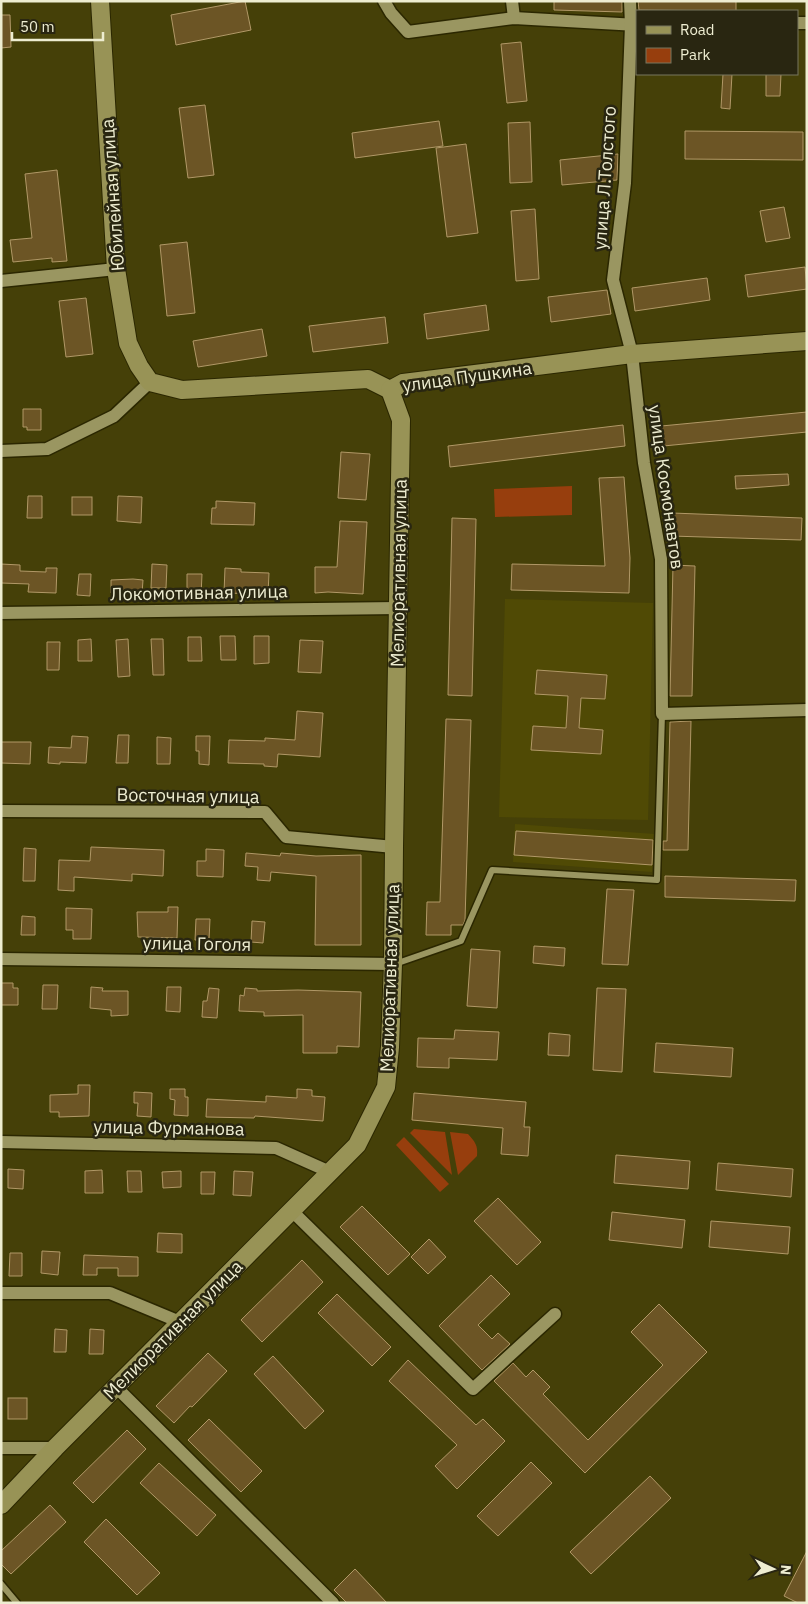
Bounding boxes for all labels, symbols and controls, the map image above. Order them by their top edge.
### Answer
scale bar [12,10,104,42]
legend [636,10,798,75]
text: 50 m [20,17,55,36]
text: Road [680,20,715,39]
text: Park [680,45,710,64]
street label: улица Л.Толстого [588,105,621,251]
street label: Юбилейная улица [96,118,129,272]
street label: улица Пушкина [401,356,534,397]
street label: улица Космонавтов [644,403,689,571]
street label: Мелиоративная улица [385,478,412,667]
street label: Локомотивная улица [110,579,288,606]
street label: Восточная улица [116,783,260,808]
street label: Мелиоративная улица [375,883,404,1072]
street label: улица Гоголя [142,931,252,956]
street label: улица Фурманова [93,1115,245,1140]
street label: Мелиоративная улица [98,1255,248,1404]
north arrow [748,1544,798,1594]
text: N [777,1564,795,1576]

